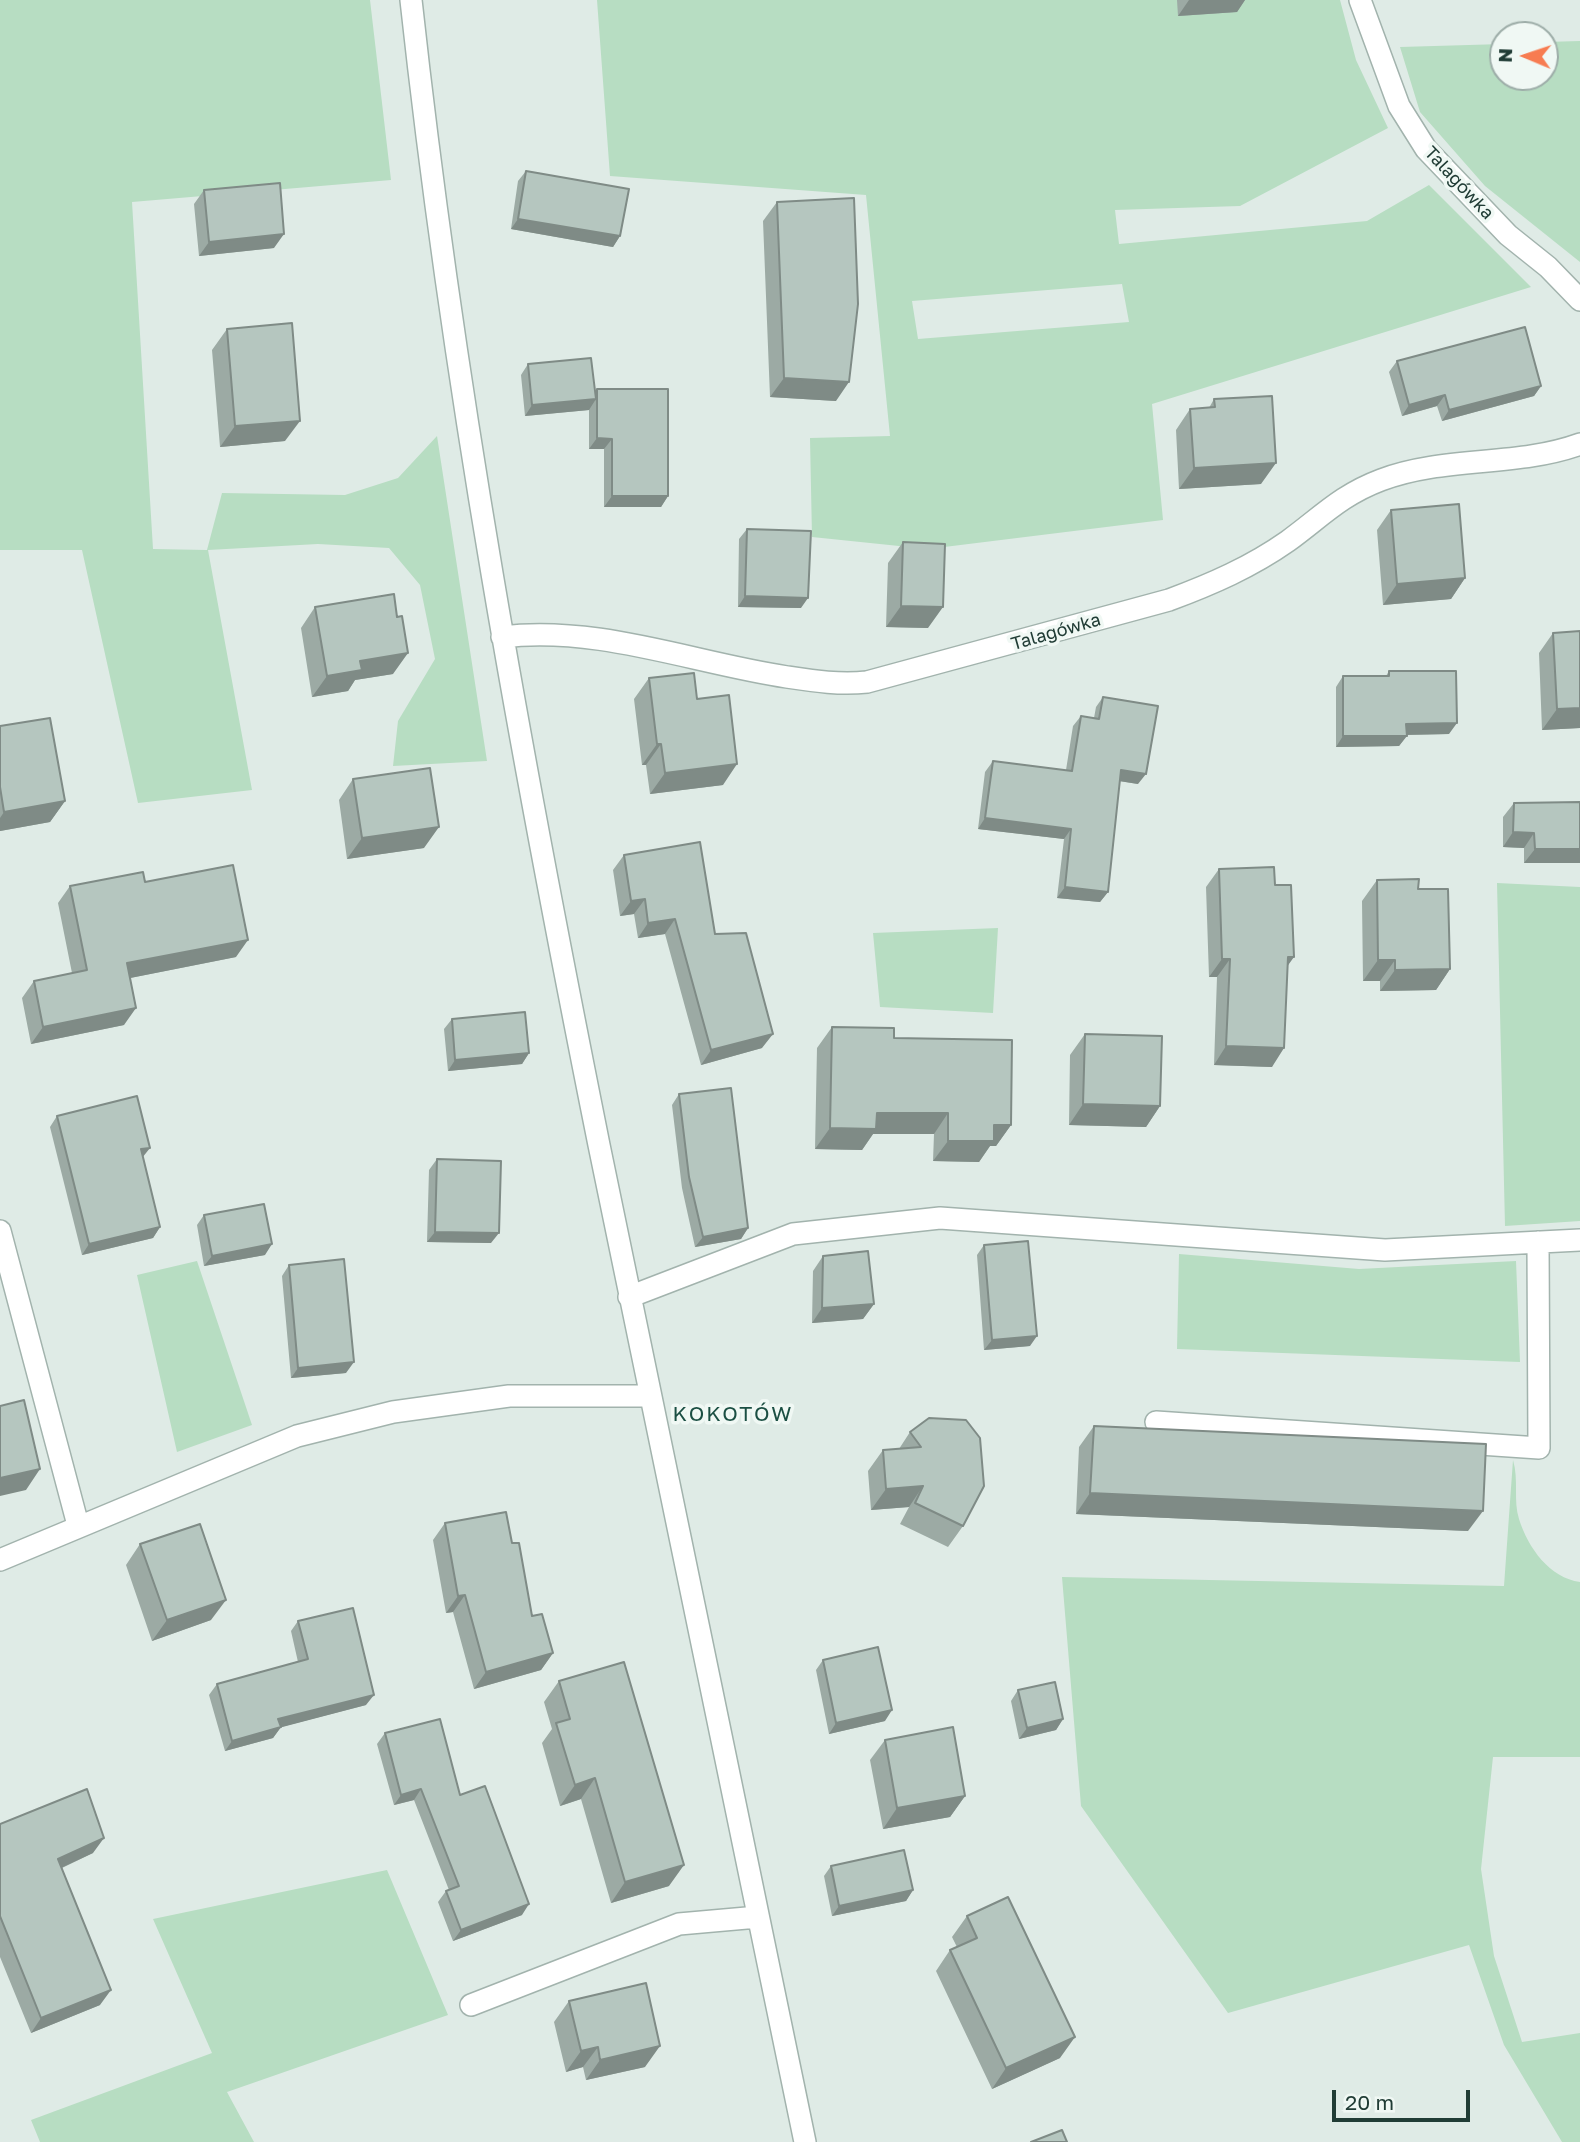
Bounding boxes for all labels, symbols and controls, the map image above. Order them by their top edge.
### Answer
north arrow [1489,21,1559,91]
text: N [1493,48,1516,63]
street label: Talagówka [1420,142,1498,224]
street label: Talagówka [1009,609,1103,655]
district label: KOKOTÓW [673,1401,793,1427]
scale bar [1335,2076,1473,2120]
text: 20 m [1345,2089,1394,2115]

